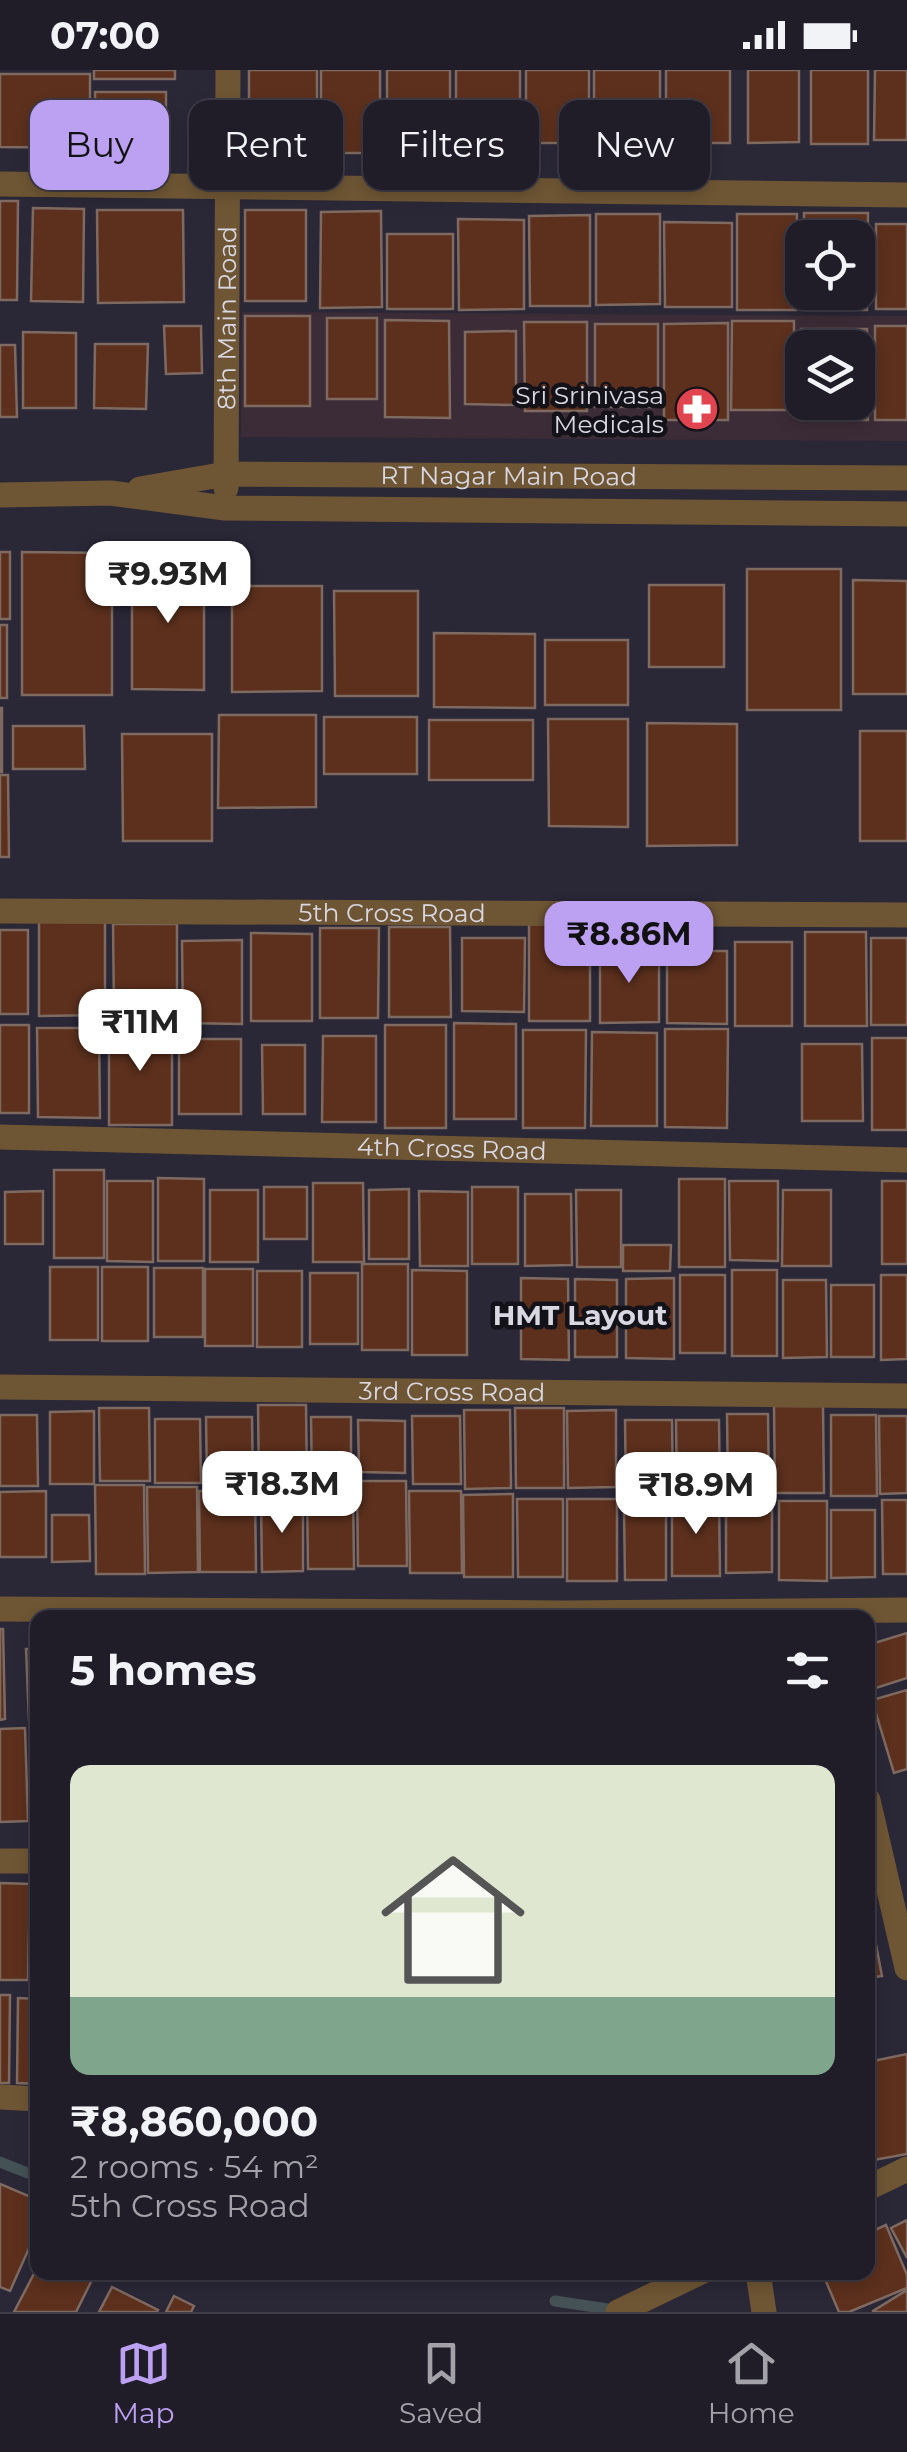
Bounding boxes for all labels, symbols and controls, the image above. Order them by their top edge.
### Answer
text: 07:00 [50,12,160,59]
chip: Buy [30,100,169,190]
chip: Rent [189,100,343,190]
chip: Filters [363,100,539,190]
chip: New [559,100,710,190]
map controls [785,220,875,420]
button: locate [785,220,875,310]
street label: 8th Main Road [211,226,242,410]
button: layers [785,330,875,420]
place label: Sri Srinivasa Medicals [515,380,664,439]
pharmacy icon: Sri Srinivasa Medicals [674,386,720,432]
street label: RT Nagar Main Road [380,460,637,491]
pin: ₹9.93M [87,541,249,626]
text: ₹9.93M [107,554,229,593]
street label: 5th Cross Road [298,897,486,928]
pin: ₹8.86M [548,901,710,986]
text: ₹8.86M [566,914,692,953]
pin: ₹11M [81,989,199,1074]
text: ₹11M [100,1002,180,1041]
street label: 4th Cross Road [357,1131,547,1166]
district label: HMT Layout [493,1298,667,1332]
street label: 3rd Cross Road [358,1376,546,1407]
pin: ₹18.3M [201,1451,363,1536]
pin: ₹18.9M [615,1452,777,1537]
text: ₹18.3M [224,1464,340,1503]
text: ₹18.9M [638,1465,754,1504]
icon: filters [780,1643,835,1698]
text: 5 homes [70,1644,257,1696]
icon: home [363,1830,543,2010]
text: ₹8,860,000 [70,2095,318,2147]
text: 2 rooms · 54 m² [70,2147,319,2186]
text: 5th Cross Road [70,2186,310,2225]
tab: Map [112,2336,175,2430]
tab: Saved [399,2336,483,2430]
tab: Home [708,2336,795,2430]

